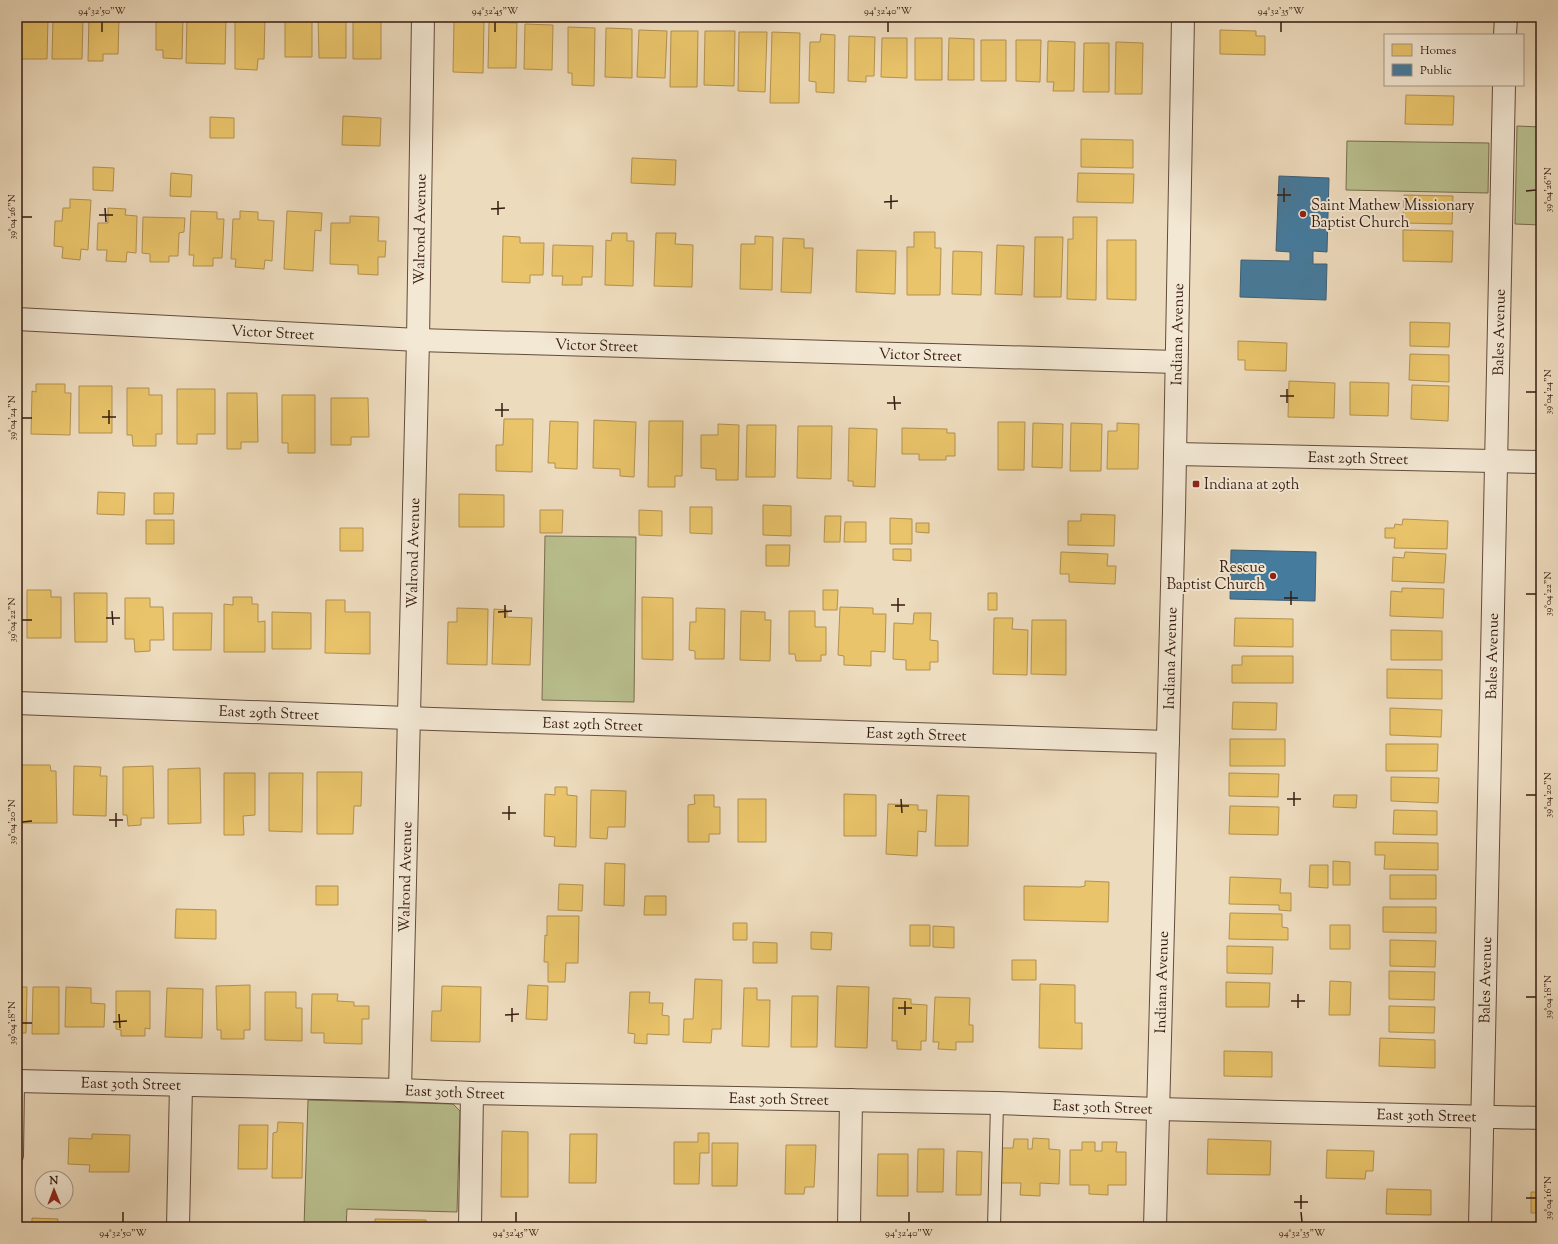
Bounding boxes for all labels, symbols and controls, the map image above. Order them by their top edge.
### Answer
text: 94°32'50"W [78,4,126,19]
text: 94°32'45"W [472,4,518,19]
text: 94°32'40"W [864,4,912,19]
text: 94°32'35"W [1258,4,1304,19]
legend [1384,34,1524,86]
text: Homes [1420,42,1456,60]
text: Public [1420,62,1453,80]
text: 39°04'26"N [1541,167,1556,213]
street label: Walrond Avenue [410,174,433,285]
text: 39°04'26"N [5,194,20,240]
place label: Saint Mathew Missionary Baptist Church [1311,196,1475,234]
marker: Saint Mathew Missionary Baptist Church [1298,209,1308,219]
street label: Indiana Avenue [1167,283,1190,386]
street label: Bales Avenue [1489,289,1512,376]
street label: Victor Street [231,321,315,347]
street label: Victor Street [554,335,638,358]
street label: Victor Street [878,344,962,368]
text: 39°04'24"N [1541,369,1556,415]
text: 39°04'24"N [5,395,20,441]
street label: East 29th Street [1307,448,1408,471]
place label: Indiana at 29th [1204,475,1300,496]
marker: Indiana at 29th [1191,479,1201,489]
street label: Walrond Avenue [403,497,426,609]
place label: Rescue Baptist Church [1166,558,1265,596]
marker: Rescue Baptist Church [1268,571,1278,581]
text: 39°04'22"N [1541,572,1556,616]
text: 39°04'22"N [5,598,20,642]
street label: Indiana Avenue [1160,607,1183,710]
street label: Bales Avenue [1482,613,1505,700]
street label: East 29th Street [218,702,319,727]
street label: East 29th Street [542,713,643,738]
street label: East 29th Street [866,724,967,748]
text: 39°04'20"N [1541,772,1556,818]
text: 39°04'20"N [5,799,20,845]
street label: Walrond Avenue [395,821,418,933]
street label: Indiana Avenue [1151,931,1175,1034]
street label: Bales Avenue [1475,937,1498,1024]
text: 39°04'18"N [1541,975,1556,1019]
text: 39°04'18"N [5,1001,20,1045]
street label: East 30th Street [81,1074,181,1097]
street label: East 30th Street [404,1081,505,1106]
street label: East 30th Street [729,1089,829,1112]
street label: East 30th Street [1052,1096,1153,1121]
street label: East 30th Street [1376,1105,1477,1128]
north arrow [34,1170,74,1210]
text: N [48,1173,59,1189]
text: 39°04'16"N [1541,1176,1556,1220]
text: 94°32'50"W [99,1226,147,1241]
text: 94°32'45"W [493,1226,539,1241]
text: 94°32'40"W [885,1226,933,1241]
text: 94°32'35"W [1279,1226,1325,1241]

